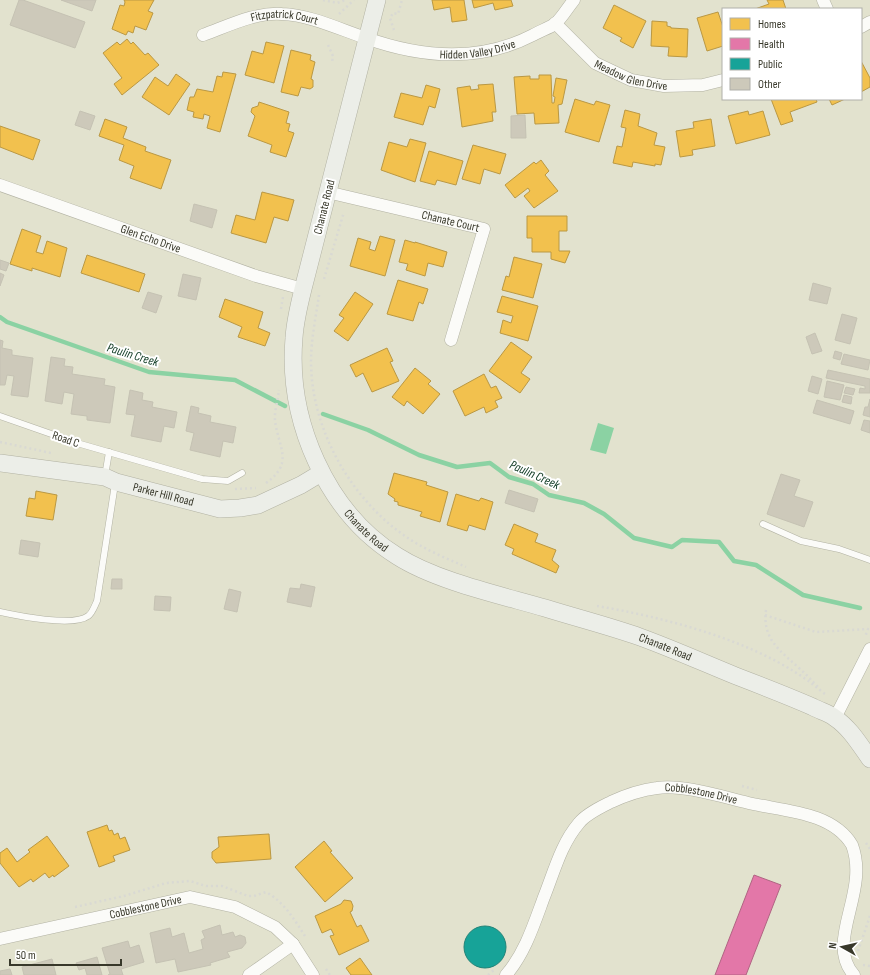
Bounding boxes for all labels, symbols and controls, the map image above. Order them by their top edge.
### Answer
street label: Fitzpatrick Court [249,7,320,29]
legend [722,8,862,100]
text: Homes [758,17,786,32]
street label: Hidden Valley Drive [439,37,518,63]
text: Health [758,37,785,52]
street label: Meadow Glen Drive [592,57,668,94]
text: Public [758,57,783,72]
text: Other [758,77,782,92]
street label: Chanate Road [310,178,338,236]
street label: Chanate Court [420,208,481,236]
street label: Glen Echo Drive [118,221,183,257]
water label: Paulin Creek [105,340,162,371]
street label: Road C [50,428,82,451]
water label: Paulin Creek [507,457,563,493]
street label: Parker Hill Road [131,480,195,510]
street label: Chanate Road [340,506,391,556]
street label: Chanate Road [637,630,694,665]
street label: Cobblestone Drive [665,780,739,808]
street label: Cobblestone Drive [108,892,183,923]
north arrow [822,927,862,967]
scale bar [10,941,121,967]
text: N [826,942,839,949]
text: 50 m [16,948,36,963]

